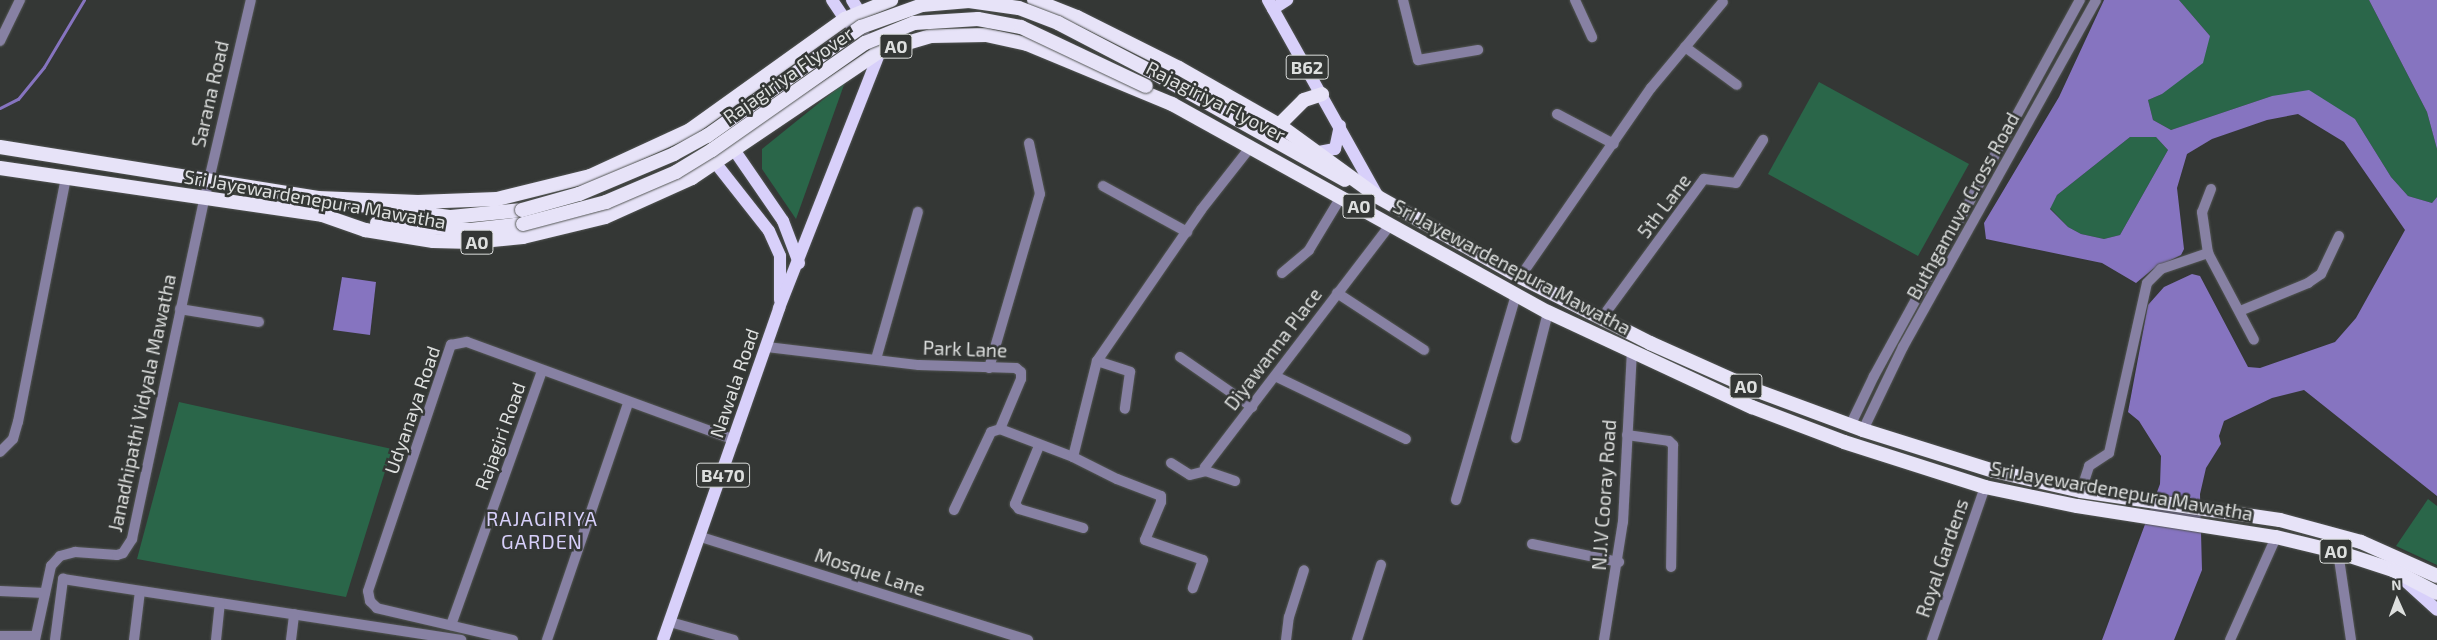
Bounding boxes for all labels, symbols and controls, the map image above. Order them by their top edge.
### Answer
street label: Rajagiriya Flyover [719,22,857,128]
road number: A0 [878,30,914,61]
street label: Sarana Road [187,39,233,149]
road number: B62 [1284,52,1330,82]
street label: Rajagiriya Flyover [1142,56,1290,146]
street label: Buthgamuva Cross Road [1902,109,2024,303]
street label: Sri Jayewardenepura Mawatha [182,165,448,233]
street label: 5th Lane [1633,170,1695,242]
road number: A0 [1342,190,1376,222]
street label: Sri Jayewardenepura Mawatha [1389,194,1635,340]
road number: A0 [460,226,494,258]
street label: Janadhipathi Vidyala Mawatha [103,272,181,534]
street label: Diyawanna Place [1220,283,1326,415]
street label: Nawala Road [705,325,763,441]
street label: Park Lane [922,336,1008,362]
street label: Udyanaya Road [379,343,445,477]
road number: A0 [1728,371,1764,402]
street label: Rajagiri Road [470,379,530,493]
street label: N.J.V Cooray Road [1587,418,1621,572]
street label: Sri Jayewardenepura Mawatha [1989,457,2255,525]
road number: B470 [696,460,750,490]
street label: Royal Gardens [1911,496,1973,620]
district label: RAJAGIRIYA GARDEN [485,506,599,553]
road number: A0 [2318,536,2354,566]
street label: Mosque Lane [812,543,928,601]
north arrow [2372,575,2422,625]
text: N [2391,576,2402,593]

